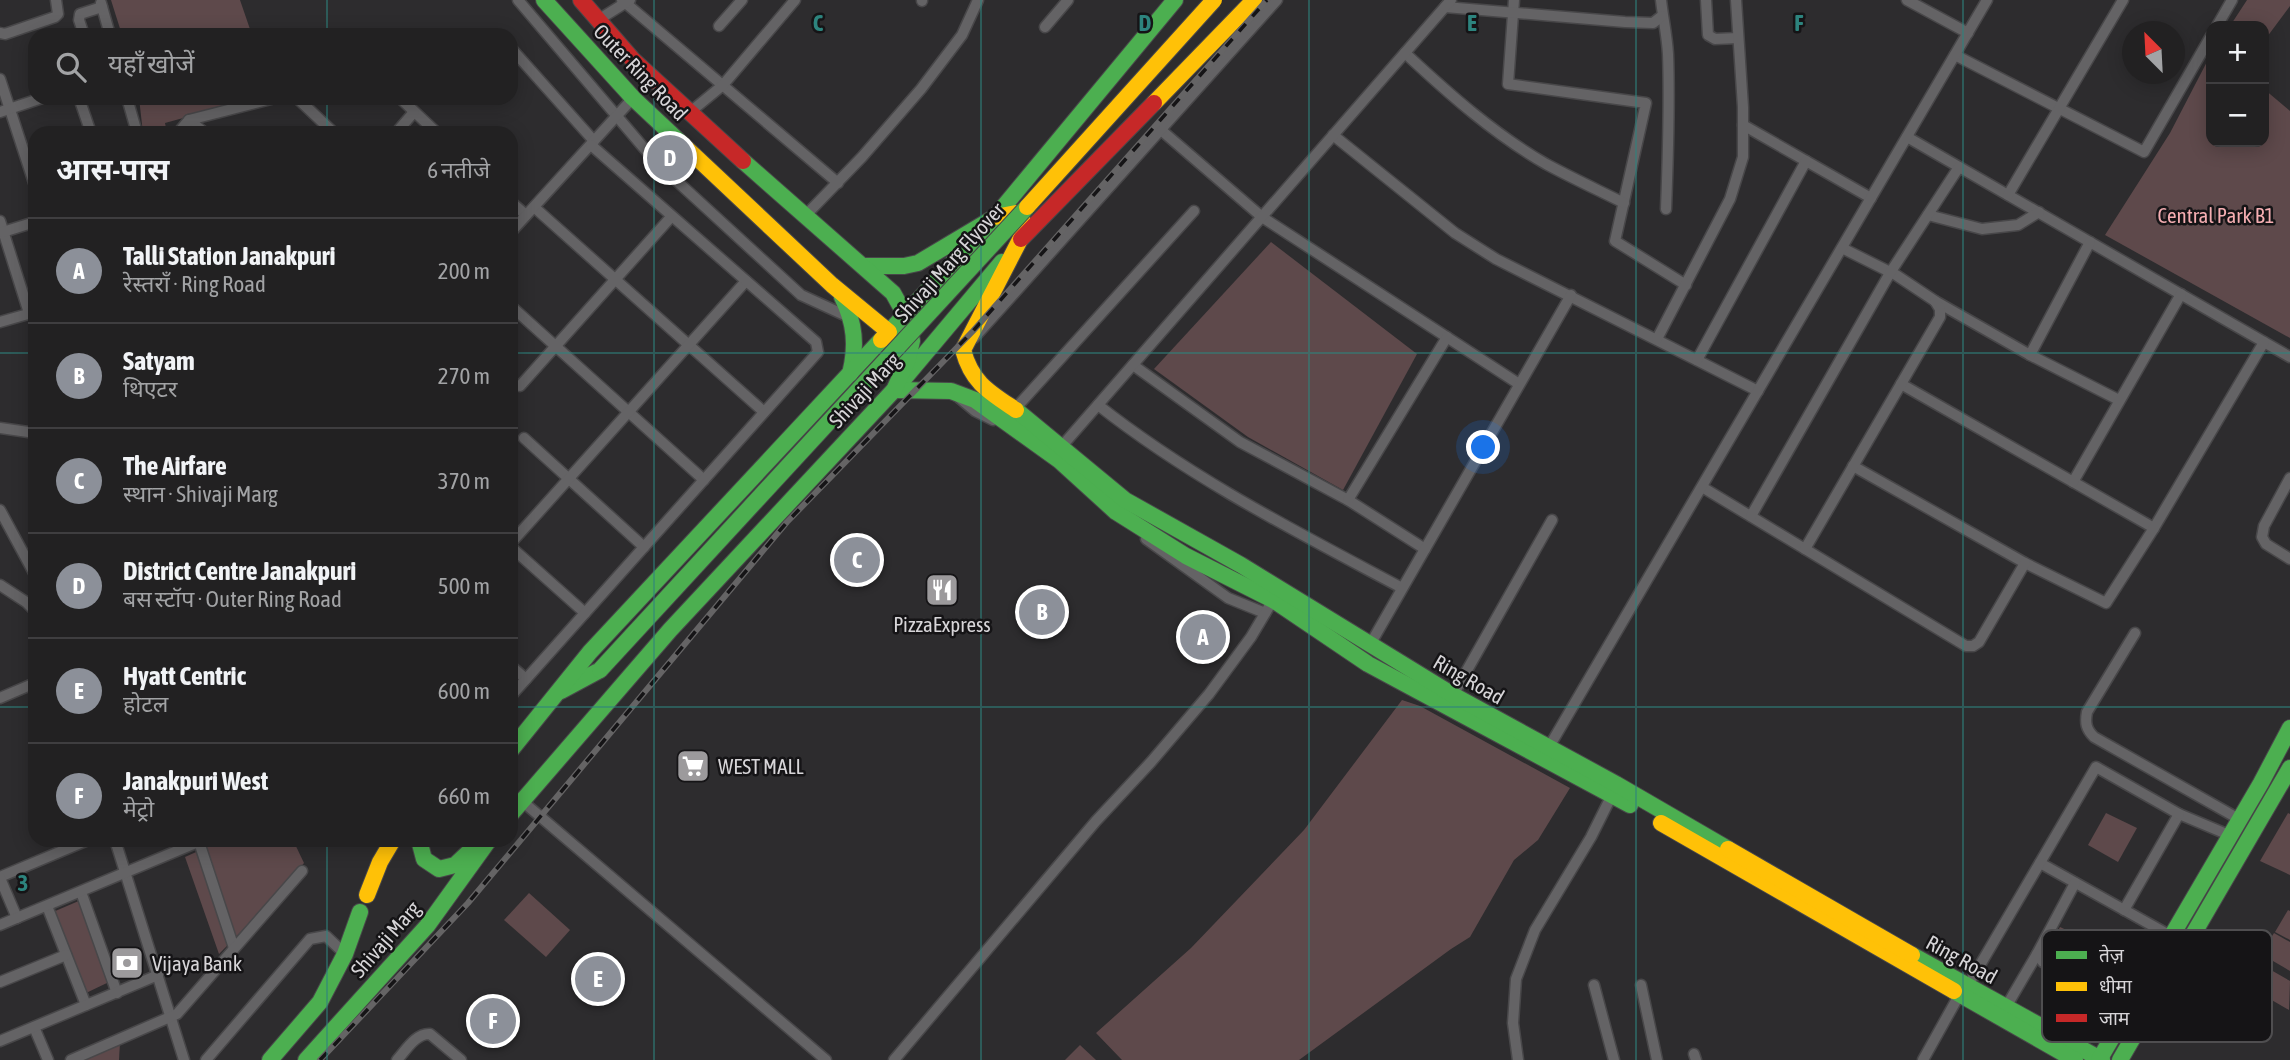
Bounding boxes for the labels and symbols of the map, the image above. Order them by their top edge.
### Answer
text: C [813,10,824,36]
text: D [1139,10,1152,36]
text: E [1467,10,1477,36]
text: F [1794,10,1804,36]
street label: Outer Ring Road [589,19,693,125]
north arrow [2122,21,2185,84]
pin: D [647,132,693,184]
street label: Shivaji Marg Flyover [889,197,1009,327]
park label: Central Park B1 [2158,203,2274,227]
street label: Shivaji Marg [824,348,904,432]
your location [1466,430,1500,464]
pin: C [834,534,880,586]
restaurant icon: PizzaExpress [923,571,961,609]
pin: B [1019,586,1065,638]
pin: A [1180,611,1226,663]
place label: PizzaExpress [893,612,991,636]
street label: Ring Road [1429,649,1509,709]
supermarket icon: WEST MALL [674,747,712,785]
place label: WEST MALL [718,754,804,778]
text: 3 [18,870,28,896]
street label: Shivaji Marg [345,896,425,982]
street label: Ring Road [1922,930,2002,988]
legend [2042,930,2272,1042]
bank icon: Vijaya Bank [108,944,146,982]
text: तेज़ [2099,944,2125,966]
place label: Vijaya Bank [152,951,242,975]
pin: E [575,953,621,1005]
text: धीमा [2099,975,2133,997]
pin: F [470,995,516,1047]
text: जाम [2099,1007,2130,1029]

